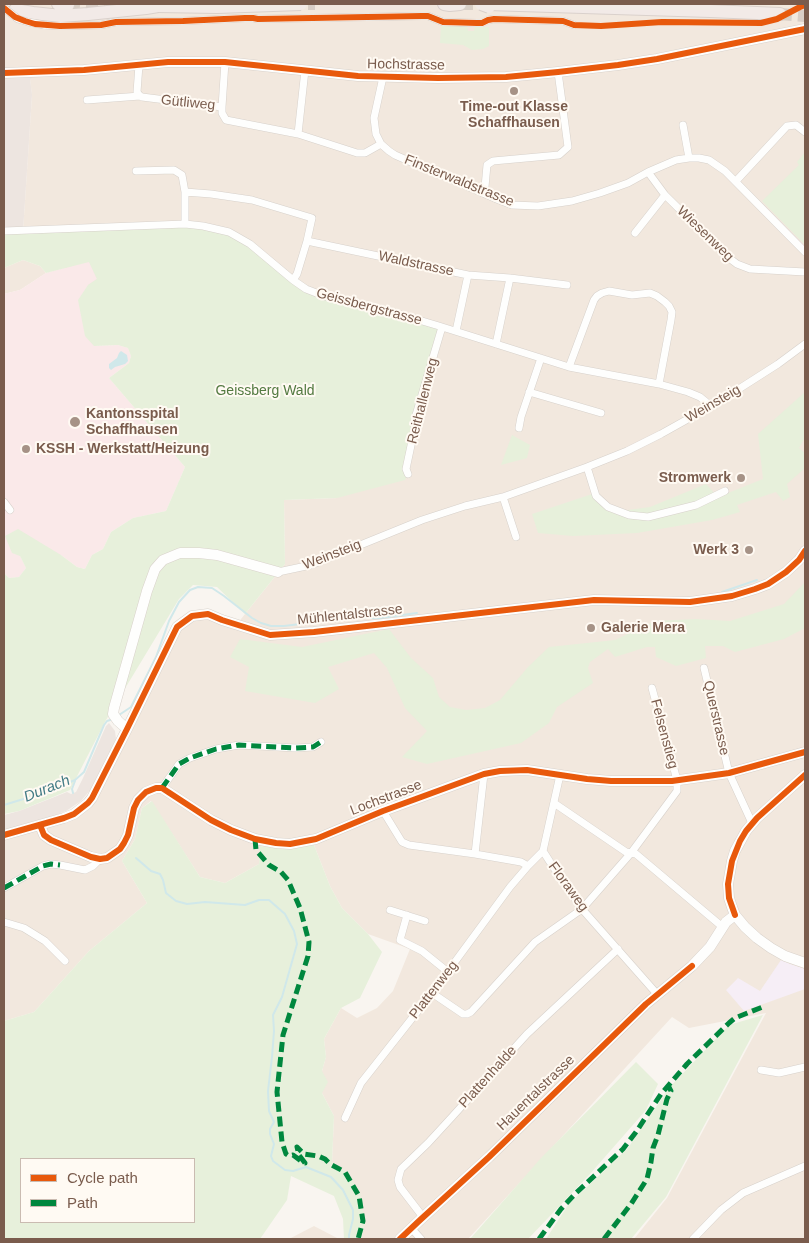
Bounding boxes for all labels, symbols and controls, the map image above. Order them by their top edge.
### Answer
street label: Hochstrasse [367,56,445,74]
marker: Time-out Klasse Schaffhausen [508,85,520,97]
street label: Gütliweg [160,92,216,114]
place label: Time-out Klasse Schaffhausen [460,99,568,132]
street label: Finsterwaldstrasse [402,151,516,211]
street label: Wiesenweg [673,203,737,265]
street label: Waldstrasse [377,248,455,280]
street label: Geissbergstrasse [314,285,424,329]
street label: Reithallenweg [404,356,442,446]
street label: Weinsteig [682,381,744,427]
park label: Geissberg Wald [215,383,315,399]
place label: Kantonsspital Schaffhausen [86,406,179,438]
marker: Kantonsspital Schaffhausen [68,415,82,429]
place label: KSSH - Werkstatt/Heizung [36,441,209,457]
marker: KSSH - Werkstatt/Heizung [20,443,32,455]
place label: Stromwerk [659,470,731,486]
marker: Stromwerk [735,472,747,484]
street label: Weinsteig [300,536,364,574]
place label: Werk 3 [693,542,739,558]
marker: Werk 3 [743,544,755,556]
street label: Mühlentalstrasse [296,601,404,629]
place label: Galerie Mera [601,620,685,636]
marker: Galerie Mera [585,622,597,634]
street label: Querstrasse [699,679,733,757]
street label: Felsenstieg [647,697,681,771]
water label: Durach [21,772,73,806]
street label: Lochstrasse [348,777,424,819]
street label: Floraweg [544,859,592,915]
street label: Plattenweg [406,958,462,1022]
street label: Plattenhalde [456,1042,520,1112]
street label: Hauentalstrasse [494,1052,578,1134]
legend [20,1158,195,1223]
text: Cycle path [67,1169,138,1186]
text: Path [67,1194,98,1211]

